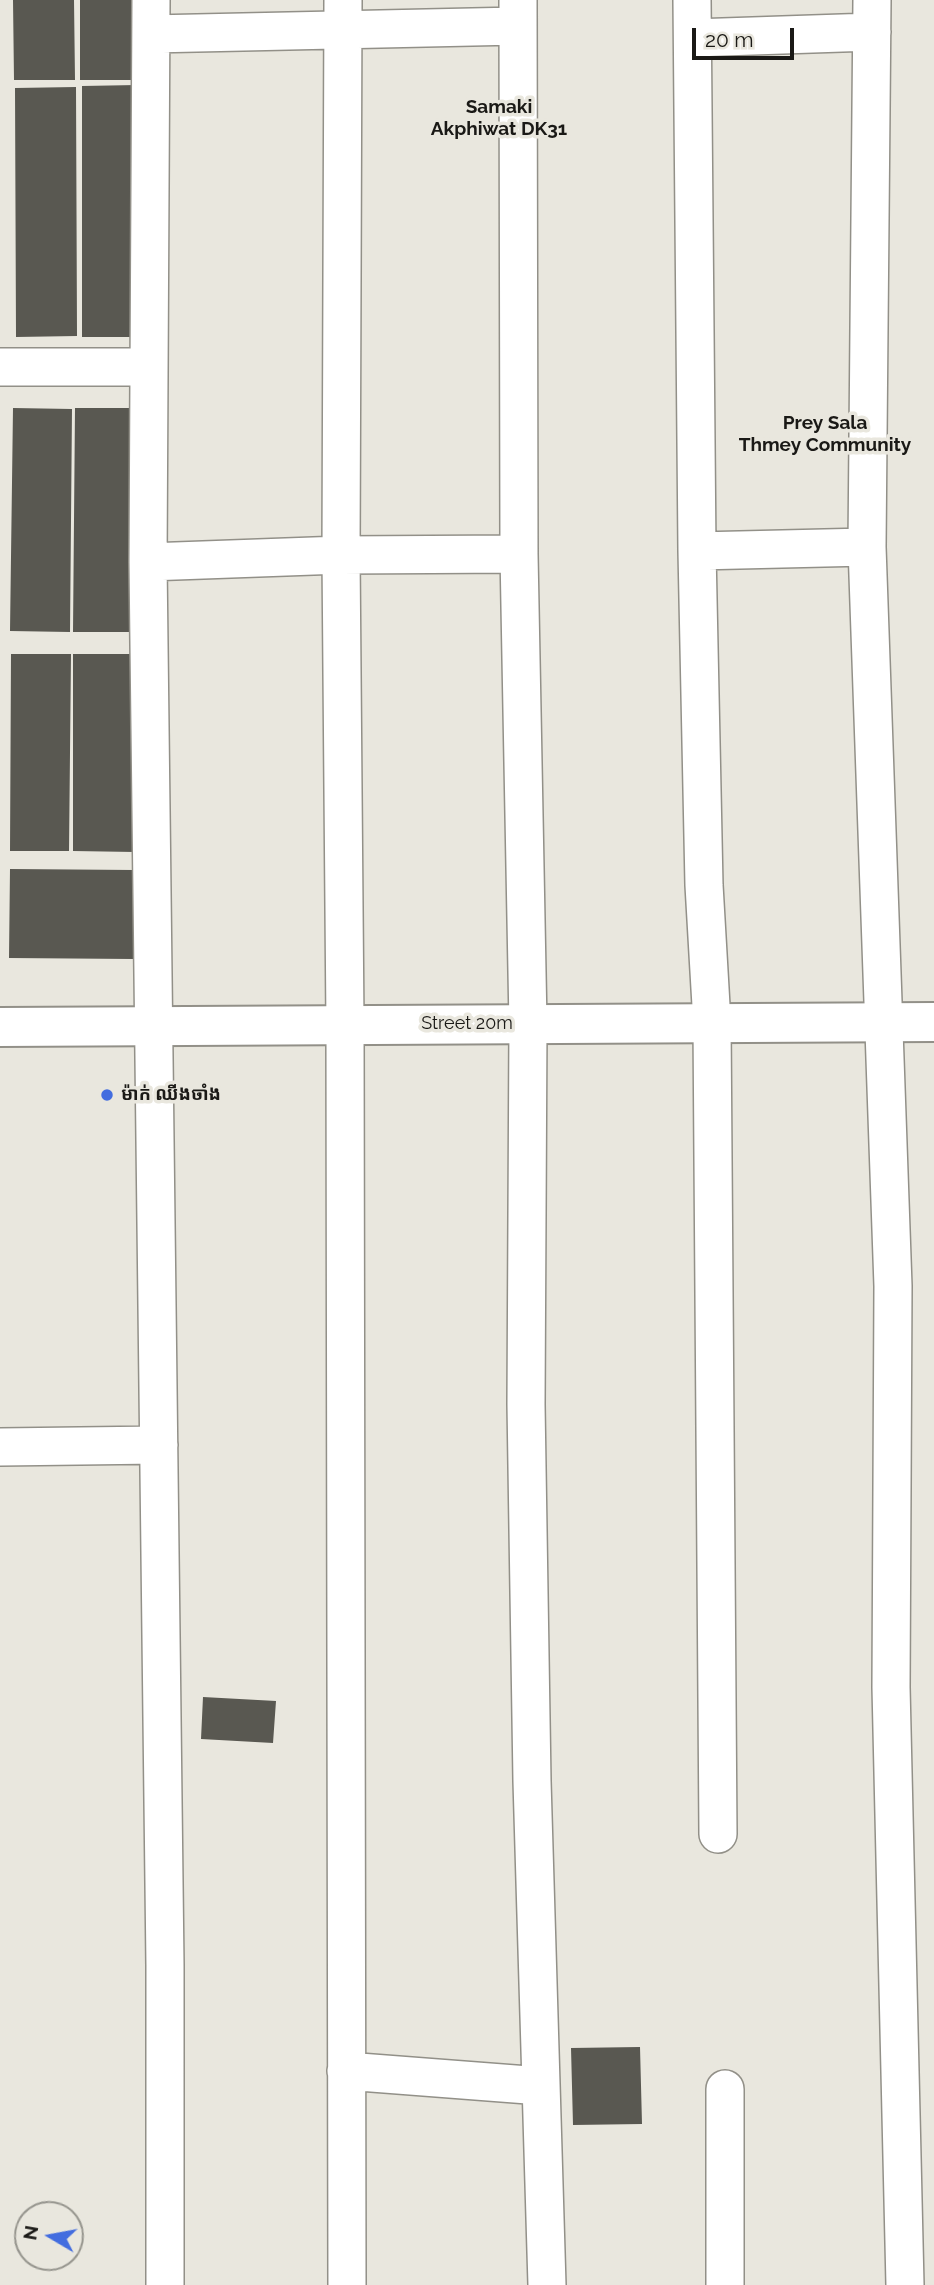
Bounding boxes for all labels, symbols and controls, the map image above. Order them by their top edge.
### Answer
scale bar [696,14,797,58]
text: 20 m [705,27,753,52]
district label: Samaki Akphiwat DK31 [431,96,567,140]
district label: Prey Sala Thmey Community [739,412,911,456]
street label: Street 20m [421,1013,513,1035]
place label: ម៉ាក់ ឈីងចាំង [121,1084,221,1106]
marker: ម៉ាក់ ឈីងចាំង [99,1087,115,1103]
north arrow [14,2201,84,2271]
text: N [18,2224,42,2242]

